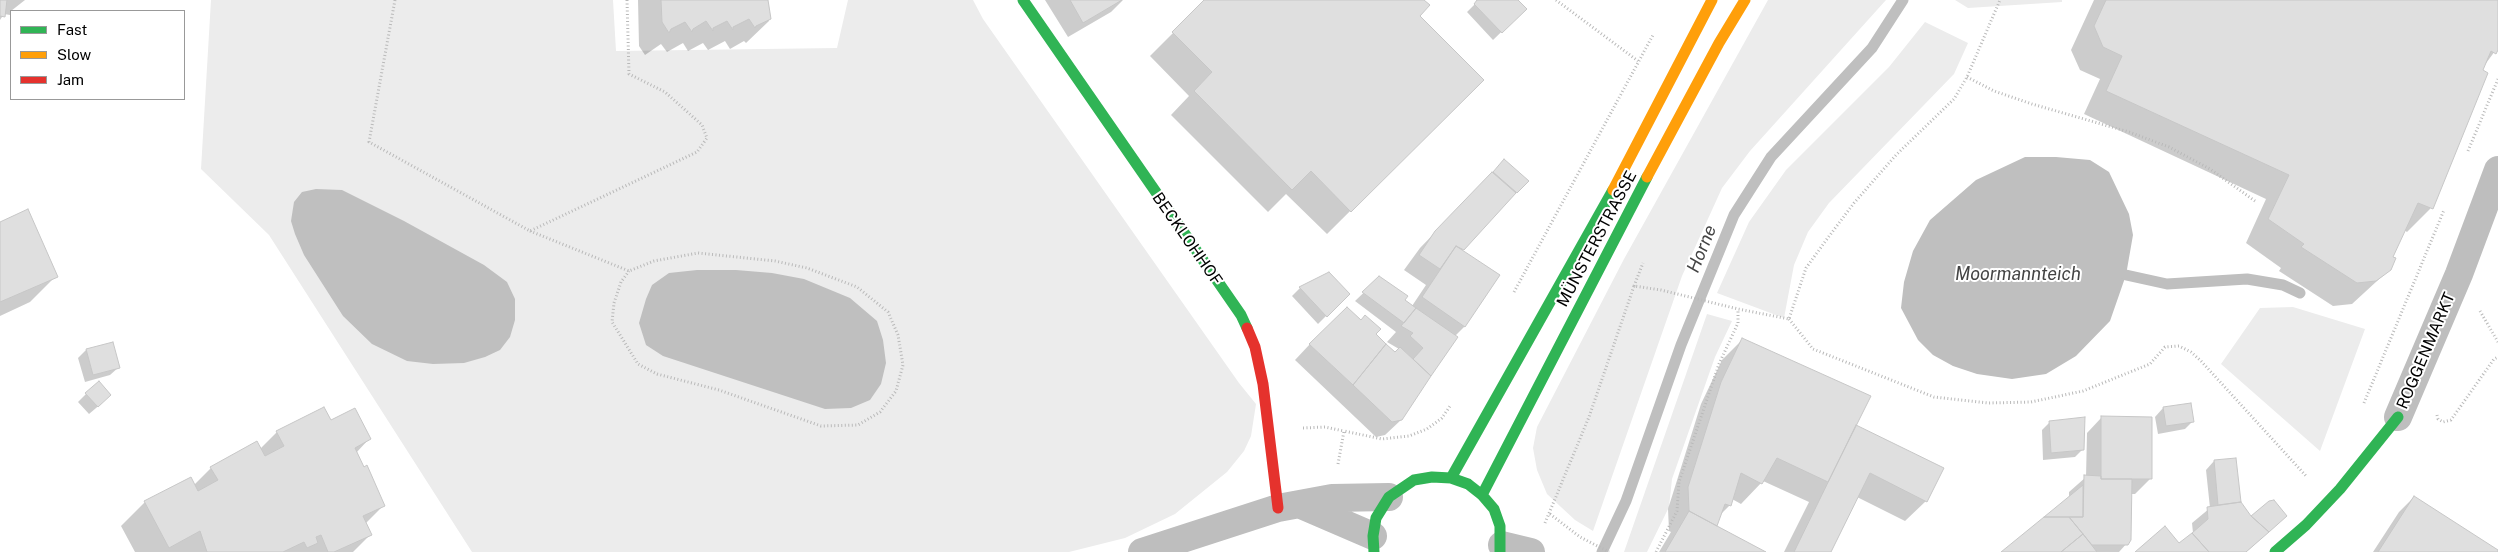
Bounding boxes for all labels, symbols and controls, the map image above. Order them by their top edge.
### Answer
legend [10,10,185,100]
text: Fast [57,21,87,38]
text: Slow [57,46,91,63]
text: Jam [57,71,84,88]
street label: MÜNSTERSTRASSE [1553,168,1641,310]
street label: BECKLOHHOF [1148,189,1226,289]
water label: Horne [1683,222,1721,276]
water label: Moormannteich [1955,263,2081,285]
street label: ROGGENMARKT [2393,290,2459,412]

